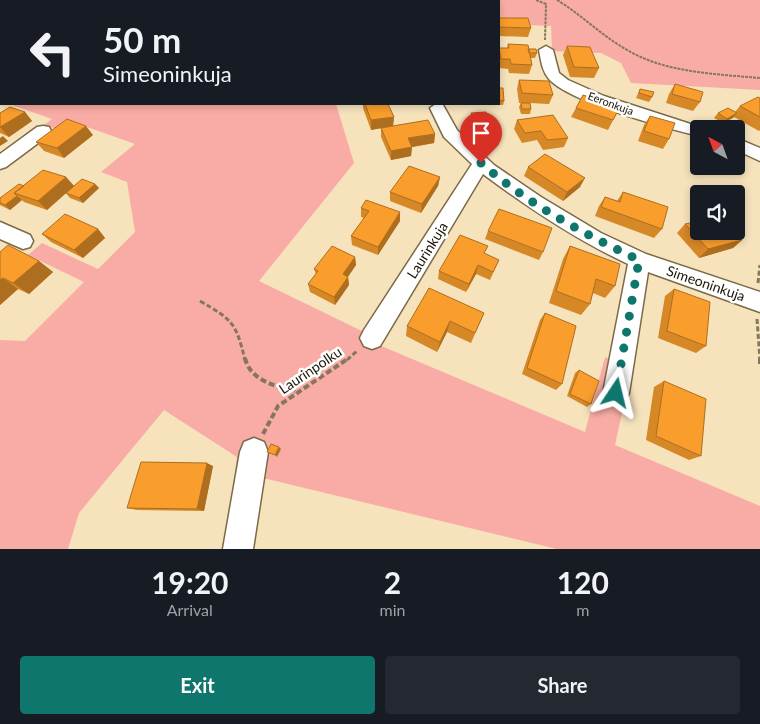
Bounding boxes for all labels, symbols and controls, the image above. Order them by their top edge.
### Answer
text: 50 m [103,18,181,60]
icon: left [20,20,85,85]
text: Simeoninkuja [103,60,232,87]
street label: Eeronkuja [586,89,636,117]
pin [460,112,502,163]
icon: arrive [467,119,495,147]
north arrow [690,120,745,175]
map controls [690,120,745,240]
button: sound [690,185,745,240]
street label: Laurinkuja [403,219,451,281]
street label: Simeoninkuja [664,262,748,304]
street label: Laurinpolku [275,343,345,397]
position arrow [589,366,641,418]
text: 19:20 [151,564,228,600]
text: 2 [384,564,401,600]
text: 120 [557,564,609,600]
text: Arrival [167,600,213,619]
text: min [380,600,406,619]
text: m [576,600,589,619]
button: Exit [20,656,375,714]
button: Share [385,656,740,714]

